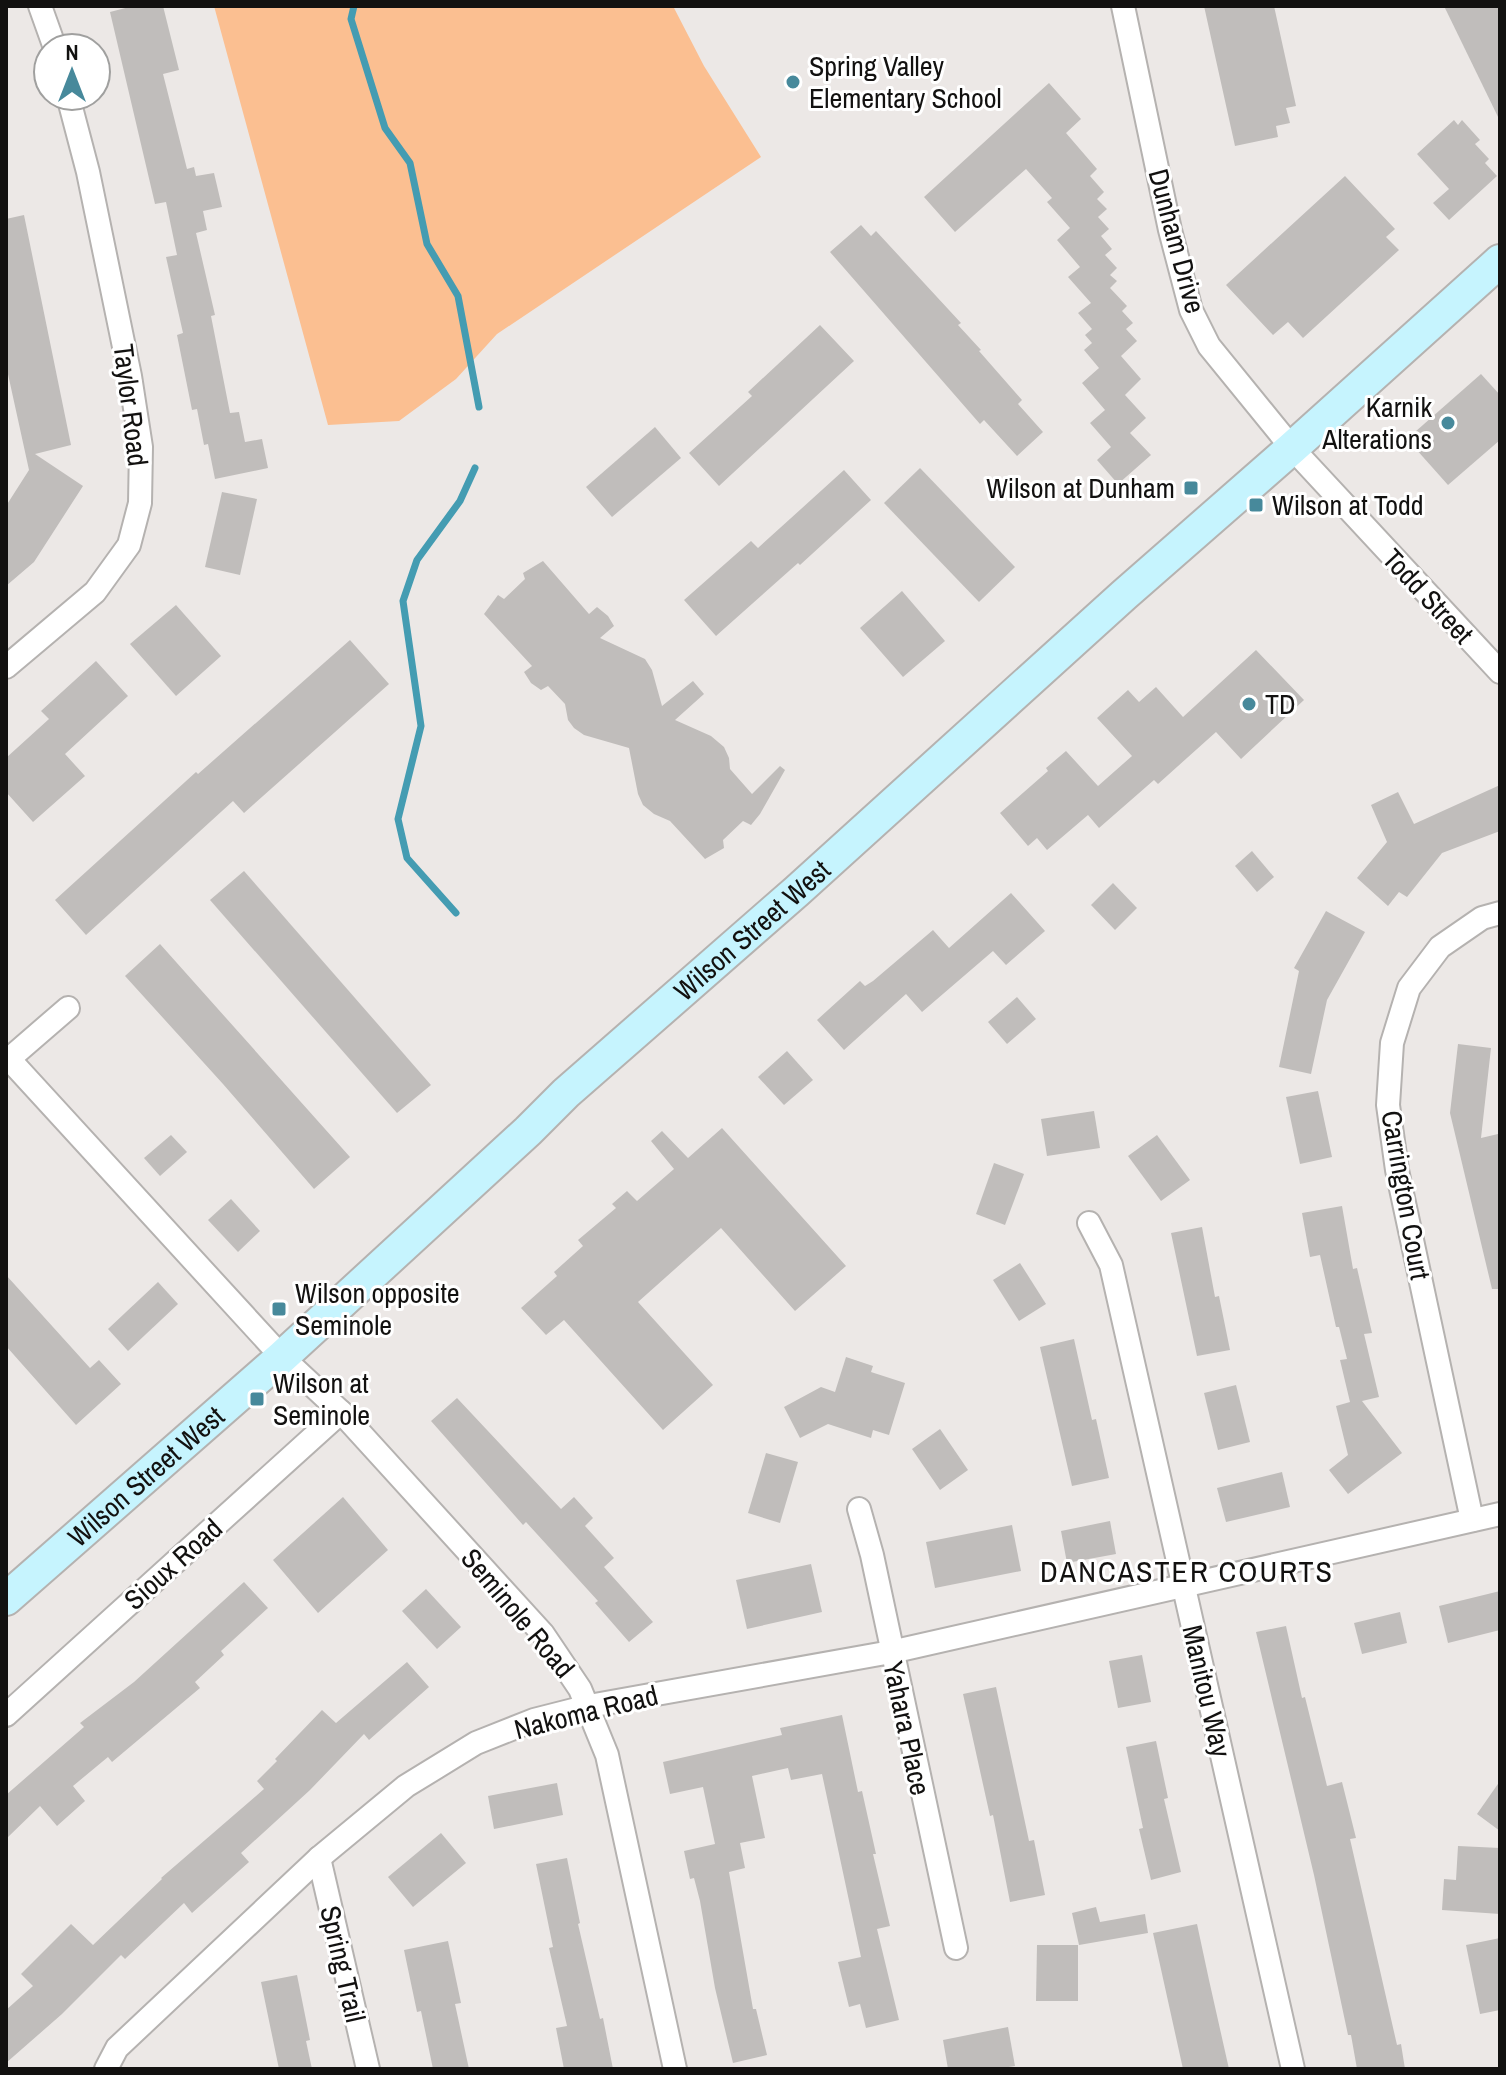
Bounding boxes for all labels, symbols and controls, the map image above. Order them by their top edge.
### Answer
north arrow [32,32,112,112]
text: N [65,37,79,67]
place label: Spring Valley Elementary School [809,47,1002,117]
marker: Spring Valley Elementary School [784,73,802,91]
street label: Dunham Drive [1139,165,1215,317]
street label: Taylor Road [105,342,157,468]
place label: Karnik Alterations [1321,388,1433,458]
marker: Karnik Alterations [1439,414,1457,432]
place label: Wilson at Dunham [986,469,1175,507]
marker: Wilson at Dunham [1182,479,1200,497]
place label: Wilson at Todd [1272,486,1423,524]
marker: Wilson at Todd [1247,496,1265,514]
street label: Todd Street [1374,540,1482,652]
place label: TD [1265,685,1296,723]
marker: TD [1240,695,1258,713]
street label: Wilson Street West [666,851,838,1009]
street label: Carrington Court [1372,1107,1440,1283]
place label: Wilson opposite Seminole [295,1274,460,1344]
marker: Wilson opposite Seminole [270,1300,288,1318]
place label: Wilson at Seminole [273,1364,370,1434]
marker: Wilson at Seminole [248,1390,266,1408]
street label: Wilson Street West [60,1397,232,1555]
street label: Sioux Road [116,1510,230,1618]
street label: Seminole Road [453,1540,583,1686]
district label: DANCASTER COURTS [1040,1551,1334,1591]
street label: Manitou Way [1173,1621,1241,1761]
street label: Yahara Place [874,1657,940,1799]
street label: Nakoma Road [510,1676,662,1748]
street label: Spring Trail [311,1902,375,2026]

